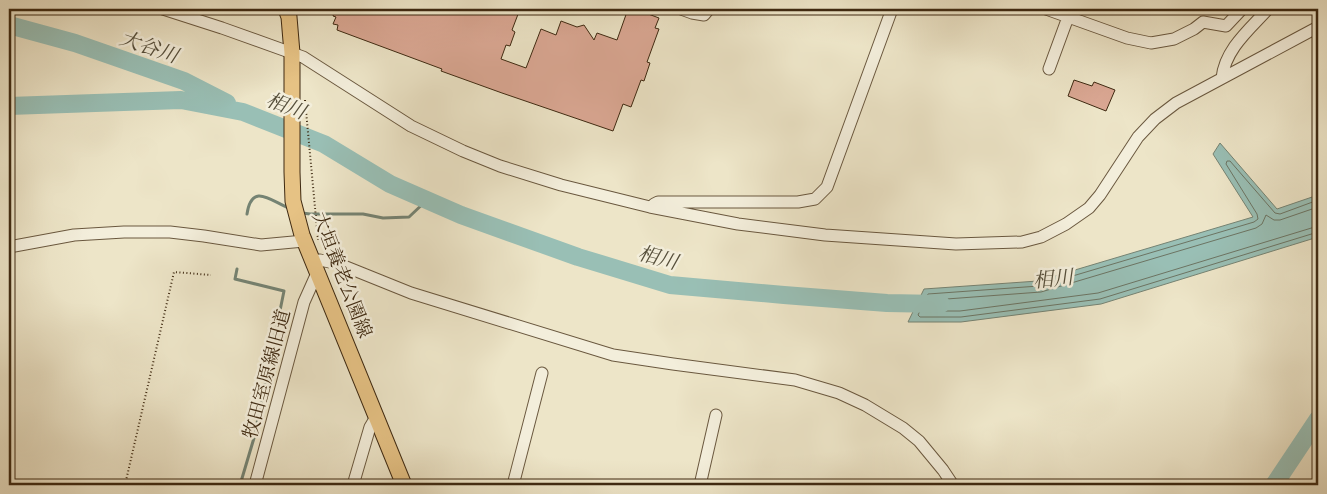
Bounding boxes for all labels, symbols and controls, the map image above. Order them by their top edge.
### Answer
water label: 大谷川 [116,24,184,70]
water label: 相川 [262,86,311,126]
street label: 大垣養老公園線 [306,208,378,342]
water label: 相川 [635,240,683,277]
water label: 相川 [1032,263,1076,295]
street label: 牧田室原線旧道 [237,306,297,442]

